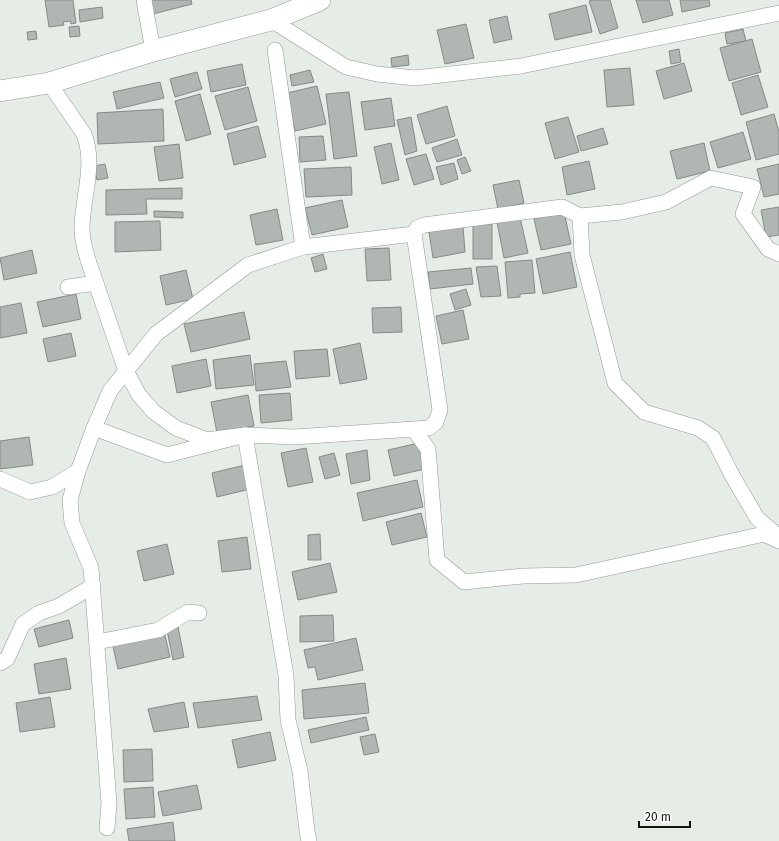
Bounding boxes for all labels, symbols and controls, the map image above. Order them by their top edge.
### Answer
scale bar [639,803,690,829]
text: 20 m [645,810,671,824]

